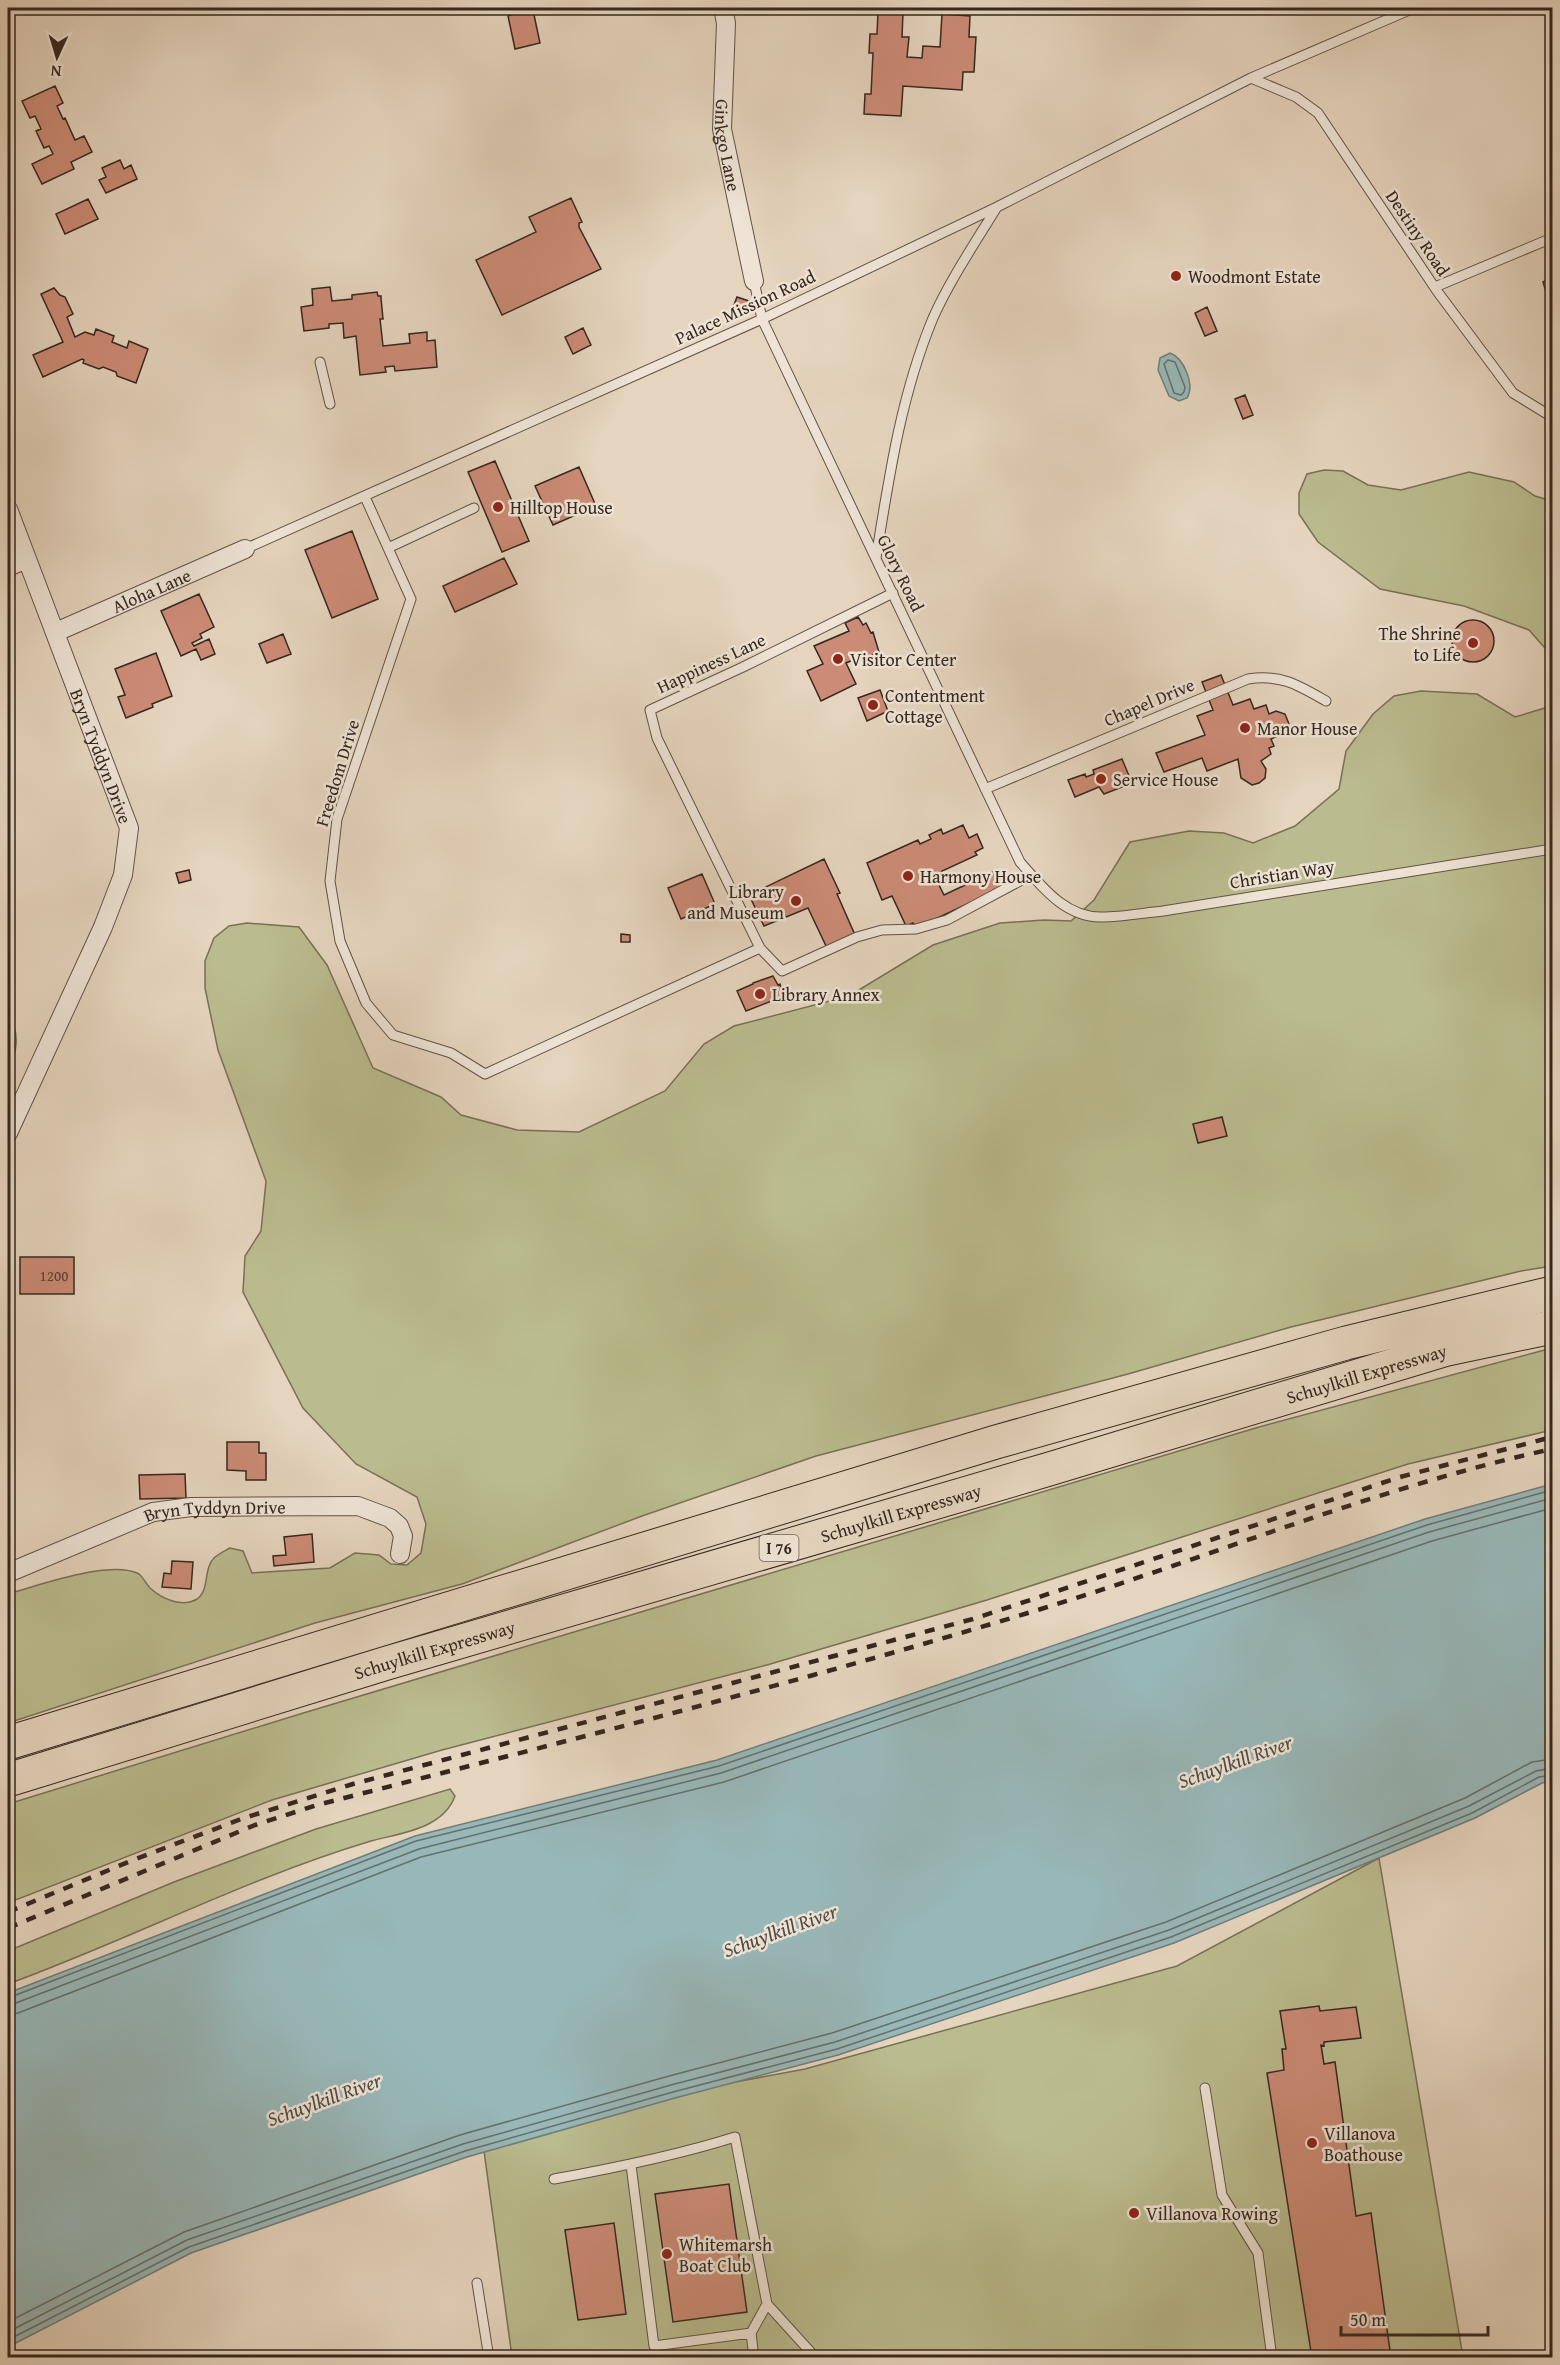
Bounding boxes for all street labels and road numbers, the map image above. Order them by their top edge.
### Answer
street label: Ginkgo Lane [708,99,748,194]
street label: Destiny Road [1379,185,1457,282]
street label: Palace Mission Road [670,262,820,351]
street label: Glory Road [871,530,931,617]
street label: Aloha Lane [108,561,195,619]
street label: Happiness Lane [652,626,770,700]
street label: Chapel Drive [1100,671,1198,733]
street label: Bryn Tyddyn Drive [64,684,140,827]
street label: Freedom Drive [308,716,366,830]
street label: Christian Way [1228,852,1336,896]
street label: Schuylkill Expressway [1283,1336,1450,1410]
street label: Schuylkill Expressway [817,1476,985,1549]
street label: Bryn Tyddyn Drive [139,1493,286,1528]
road number: I 76 [760,1535,798,1561]
street label: Schuylkill Expressway [351,1613,518,1686]

